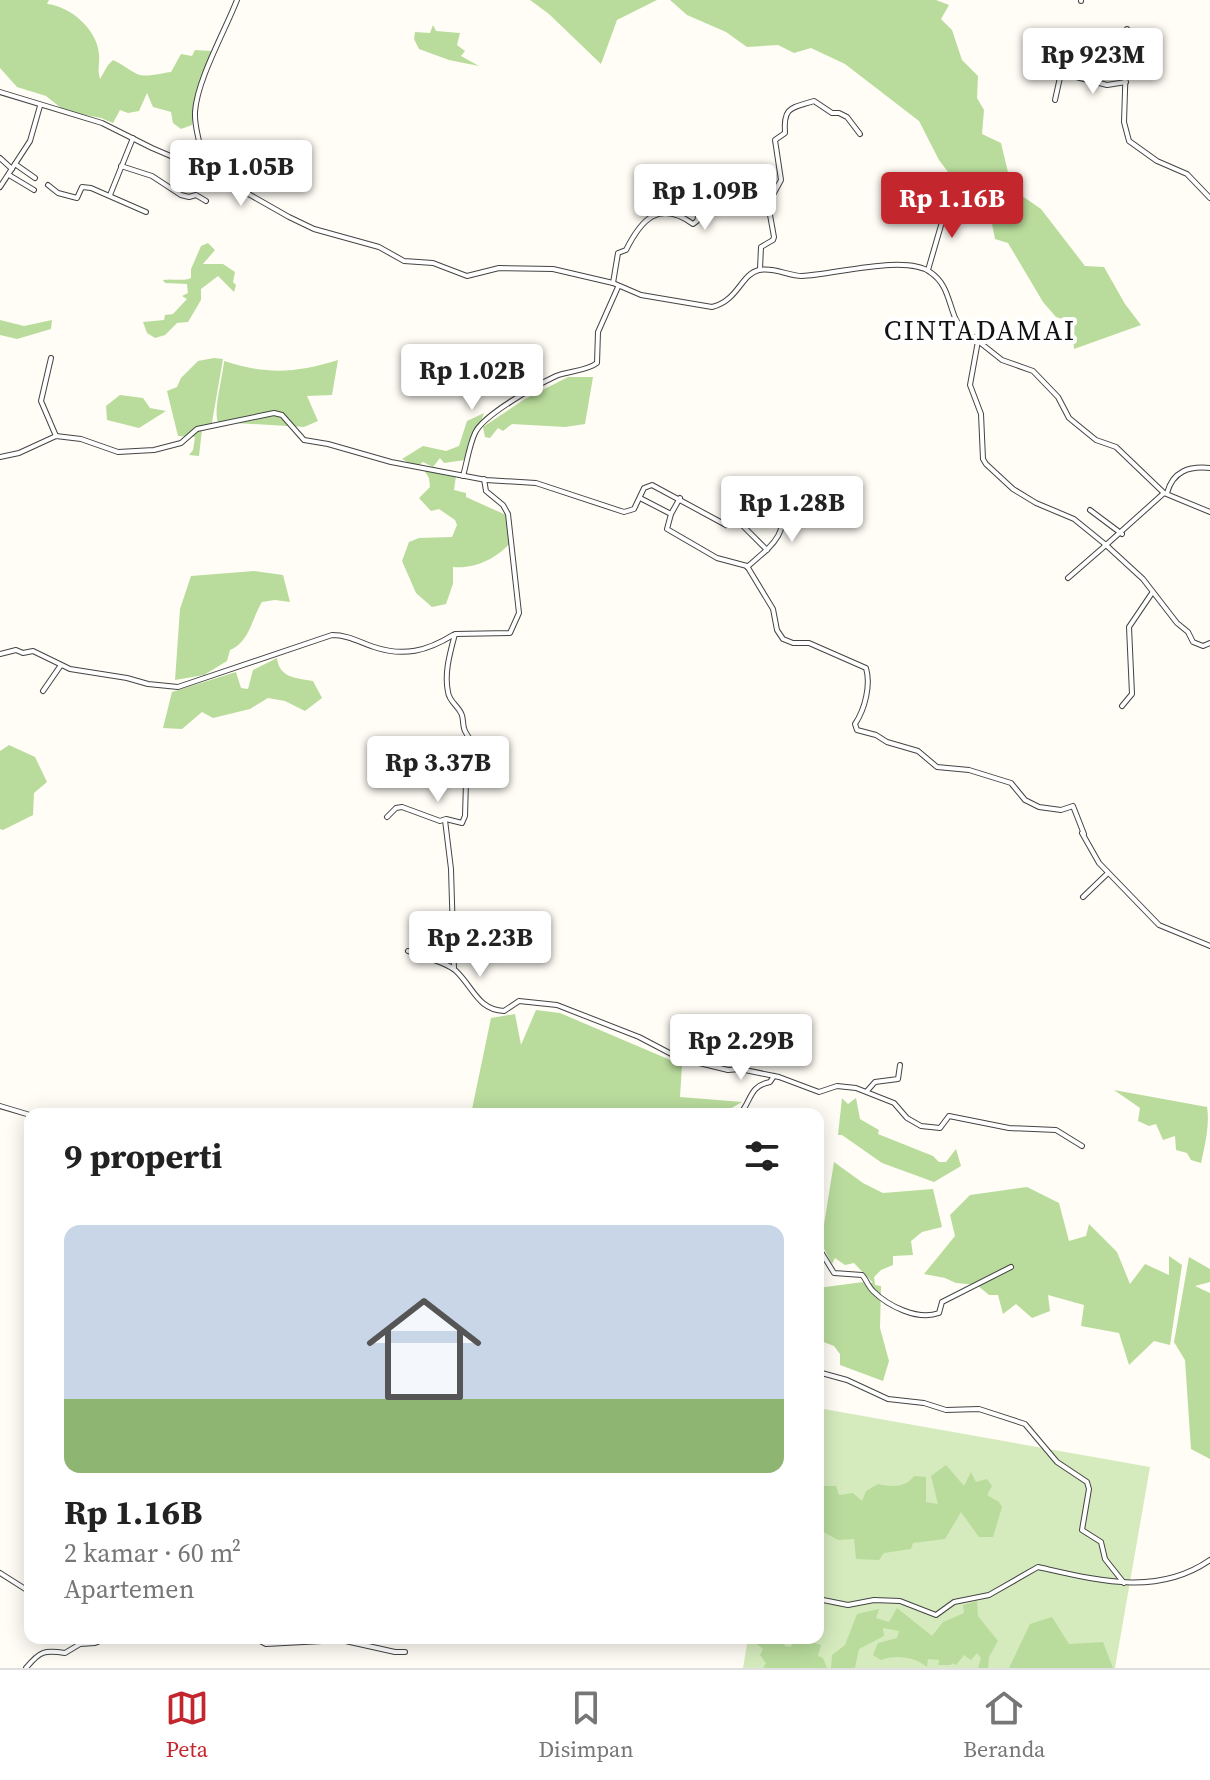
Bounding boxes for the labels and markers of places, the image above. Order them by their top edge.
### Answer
pin: Rp 923M [1019,28,1167,96]
pin: Rp 1.05B [158,140,324,208]
pin: Rp 1.09B [622,164,788,232]
pin: Rp 1.16B [869,172,1035,240]
pin: Rp 1.02B [389,344,555,412]
pin: Rp 1.28B [709,476,875,544]
pin: Rp 3.37B [355,736,521,804]
pin: Rp 2.23B [397,911,563,979]
pin: Rp 2.29B [658,1014,824,1082]

